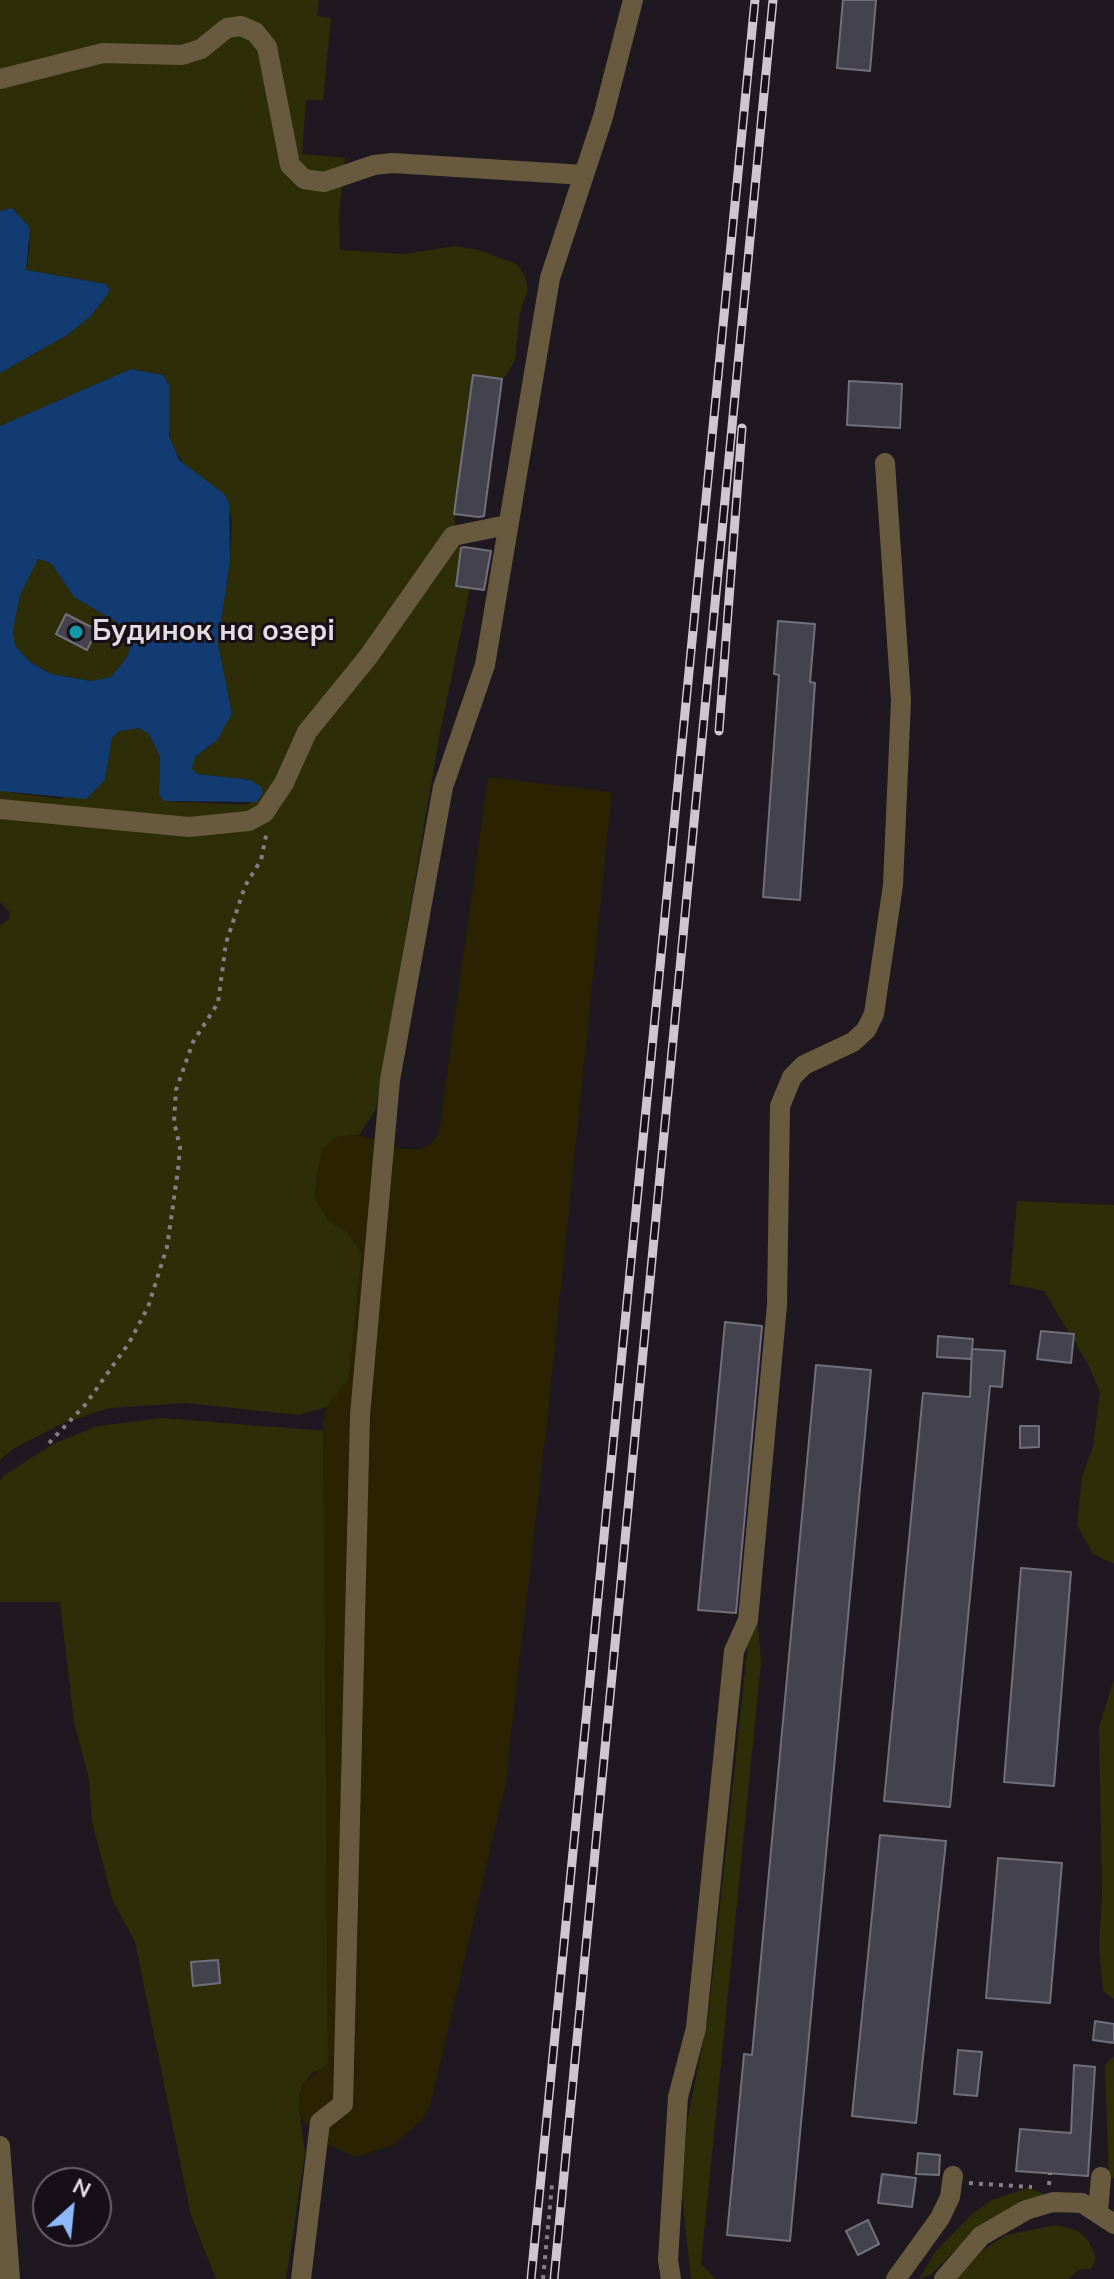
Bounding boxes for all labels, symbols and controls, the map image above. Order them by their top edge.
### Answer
place label: Будинок на озері [92,615,335,649]
marker: Будинок на озері [67,623,85,641]
north arrow [32,2167,112,2247]
text: N [68,2171,96,2204]

